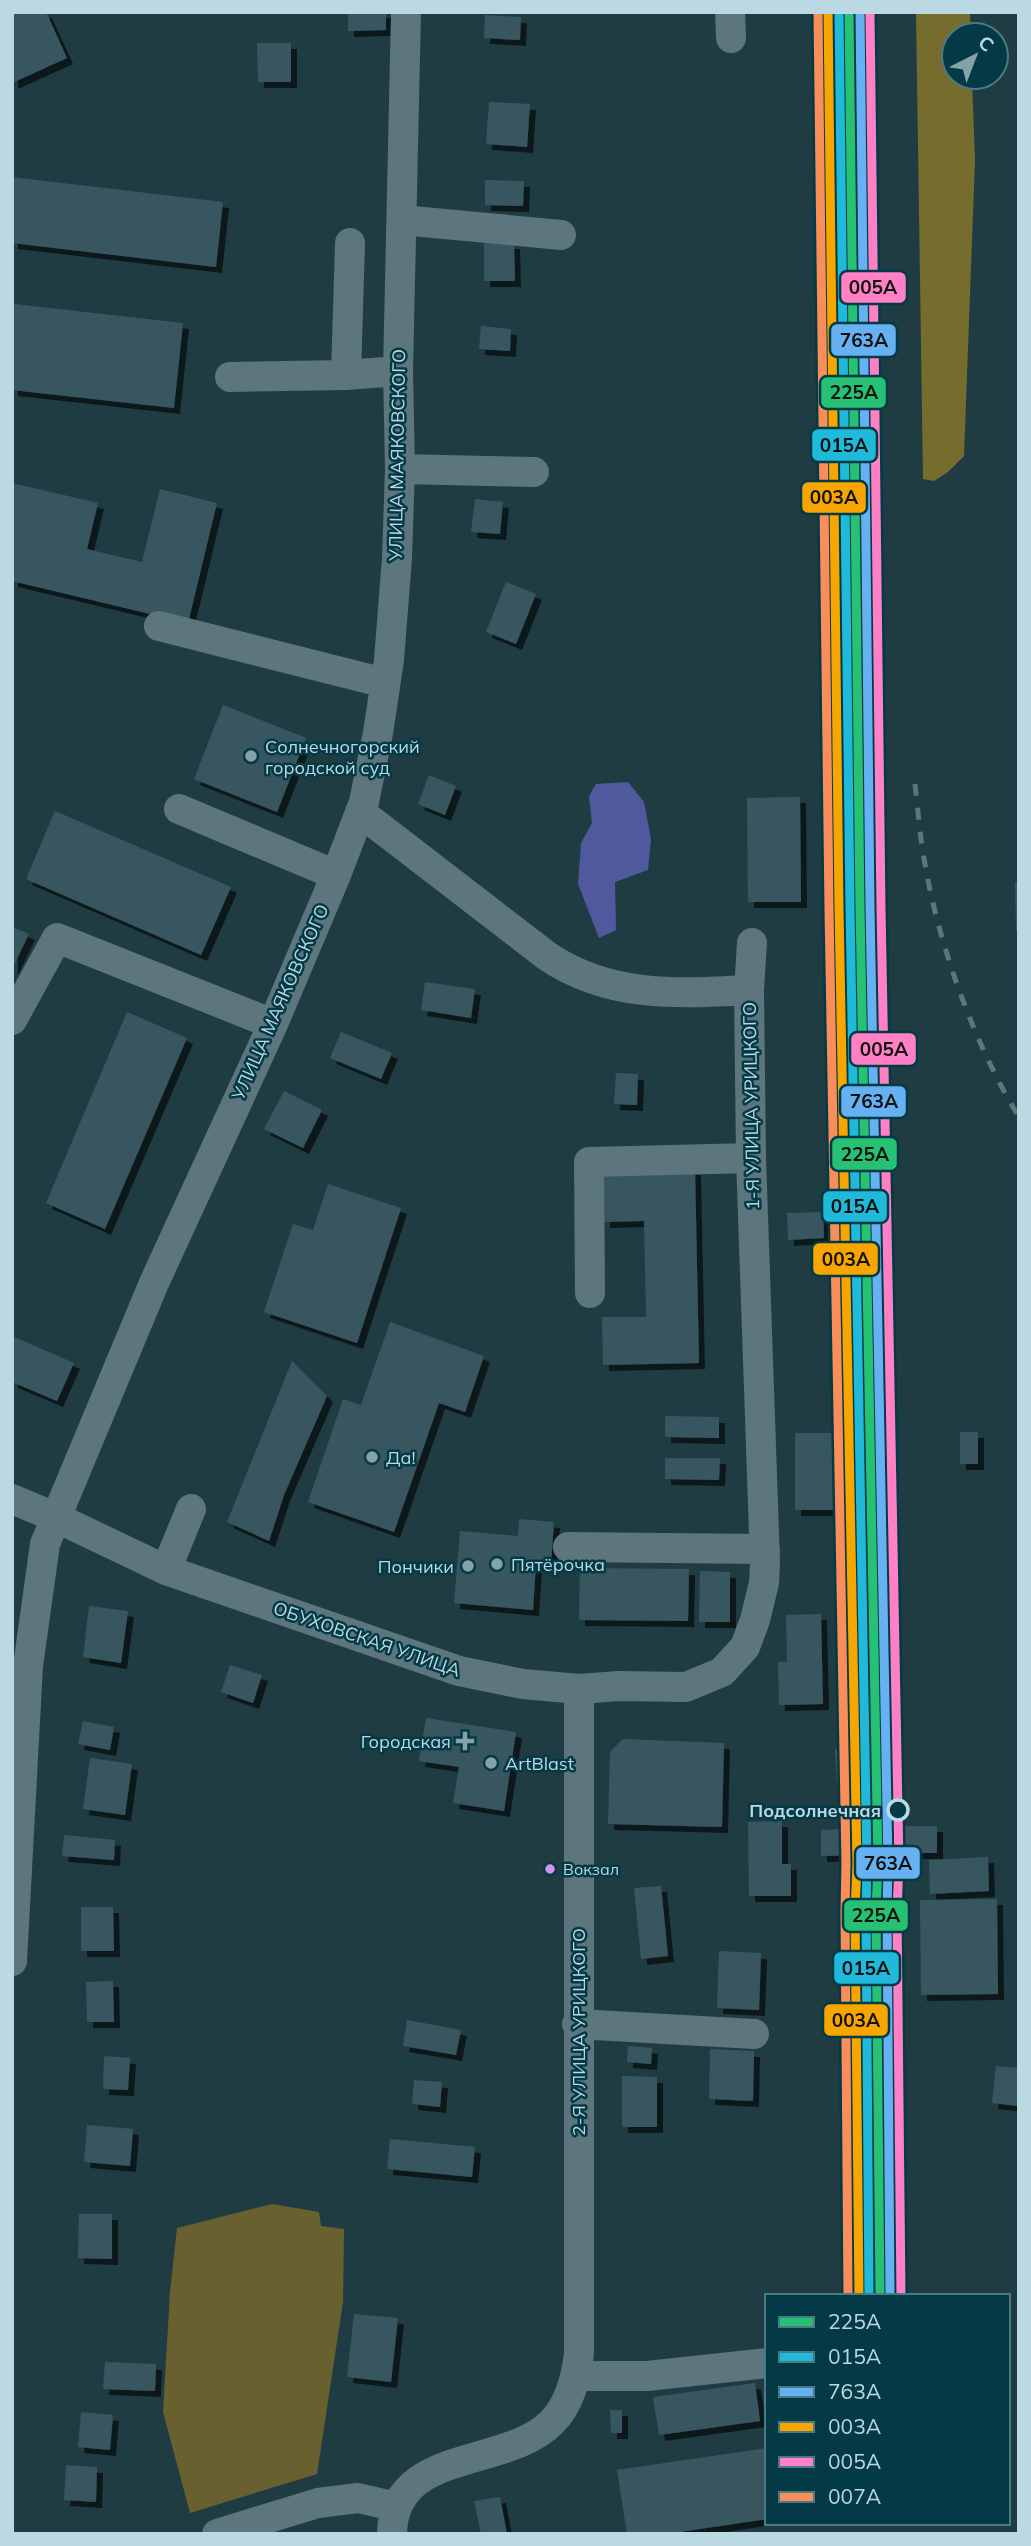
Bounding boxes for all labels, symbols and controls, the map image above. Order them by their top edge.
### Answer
north arrow [940,21,1010,91]
text: С [974,30,999,57]
line badge: 005А [840,271,907,304]
text: 005А [849,275,898,299]
line badge: 763А [830,323,897,357]
text: 763А [840,328,889,352]
street label: УЛИЦА МАЯКОВСКОГО [384,349,410,562]
line badge: 225А [820,376,887,409]
text: 225А [830,380,879,404]
line badge: 015А [811,428,877,462]
text: 015А [820,433,869,457]
line badge: 003А [801,481,867,514]
text: 003А [810,485,859,509]
place label: Солнечногорский городской суд [265,735,420,779]
marker: Солнечногорский городской суд [243,748,259,764]
street label: УЛИЦА МАЯКОВСКОГО [226,900,334,1104]
street label: 1-Я УЛИЦА УРИЦКОГО [738,1002,764,1210]
line badge: 005А [850,1032,917,1066]
text: 005А [860,1037,909,1061]
line badge: 763А [840,1085,907,1118]
text: 763А [850,1089,899,1113]
line badge: 225А [831,1137,898,1171]
text: 225А [841,1142,890,1166]
line badge: 015А [822,1190,888,1223]
text: 015А [831,1194,880,1218]
line badge: 003А [812,1242,879,1276]
text: 003А [822,1247,871,1271]
place label: Да! [386,1446,416,1469]
marker: Да! [364,1449,380,1465]
place label: Пятёрочка [511,1553,605,1576]
place label: Пончики [378,1555,454,1578]
marker: Пятёрочка [489,1556,505,1572]
marker: Пончики [460,1558,476,1574]
street label: ОБУХОВСКАЯ УЛИЦА [270,1596,464,1682]
place label: Городская [361,1730,451,1753]
marker: Городская [457,1733,473,1749]
place label: ArtBlast [505,1752,574,1775]
marker: ArtBlast [483,1755,499,1771]
place label: Подсолнечная [749,1799,881,1822]
marker: Подсолнечная [887,1799,909,1821]
line badge: 763А [855,1846,921,1880]
text: 763А [864,1851,913,1875]
place label: Вокзал [563,1859,619,1879]
marker: Вокзал [543,1862,557,1876]
line badge: 225А [843,1899,909,1932]
text: 225А [852,1903,901,1927]
street label: 2-Я УЛИЦА УРИЦКОГО [567,1928,590,2136]
line badge: 015А [833,1951,900,1985]
text: 015А [842,1956,891,1980]
line badge: 003А [823,2003,889,2037]
text: 003А [832,2008,881,2032]
legend [765,2294,1010,2525]
text: 225А [828,2308,882,2334]
text: 015А [828,2343,882,2369]
text: 763А [828,2378,882,2404]
text: 003А [828,2413,882,2439]
text: 005А [828,2448,882,2474]
text: 007А [828,2483,882,2509]

